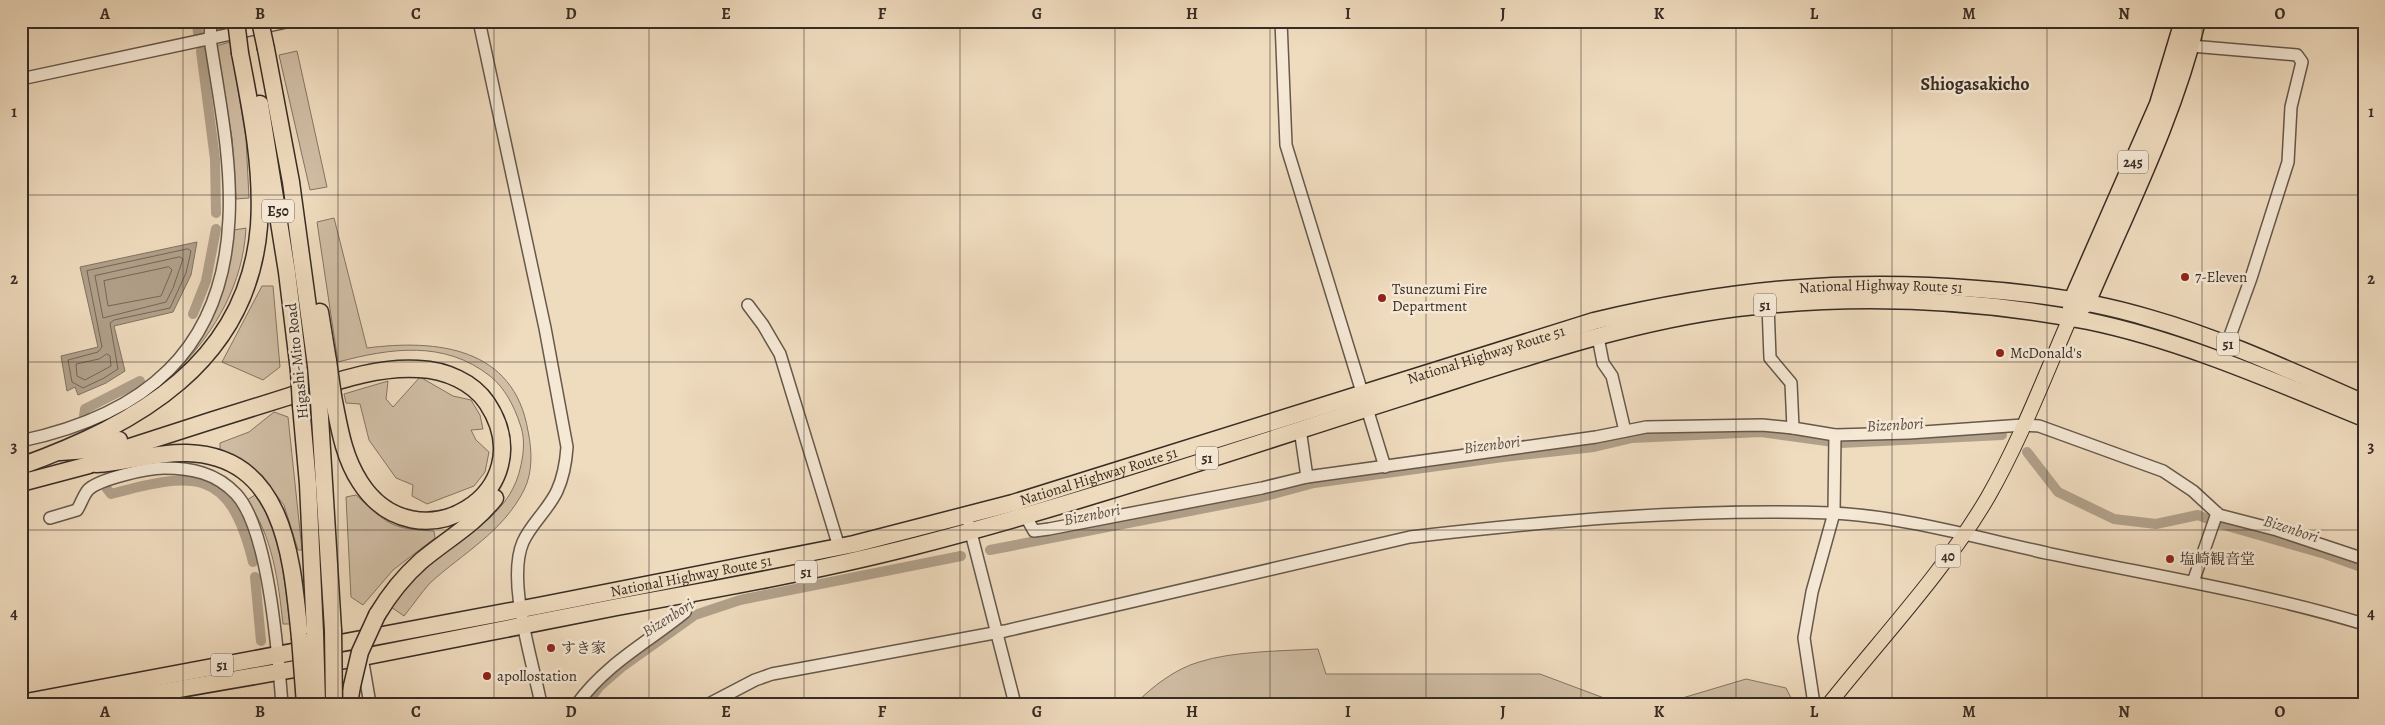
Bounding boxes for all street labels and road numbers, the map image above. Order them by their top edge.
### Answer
road number: 245 [2118,150,2148,173]
road number: E50 [262,200,294,222]
street label: National Highway Route 51 [1798,275,1963,298]
road number: 51 [1754,294,1776,316]
street label: Higashi-Mito Road [281,301,313,420]
street label: National Highway Route 51 [1405,321,1567,389]
road number: 51 [2217,332,2239,356]
street label: National Highway Route 51 [1017,442,1180,510]
road number: 51 [1196,446,1218,469]
road number: 40 [1936,544,1960,568]
street label: National Highway Route 51 [609,550,773,602]
road number: 51 [795,560,817,584]
road number: 51 [211,654,233,676]

